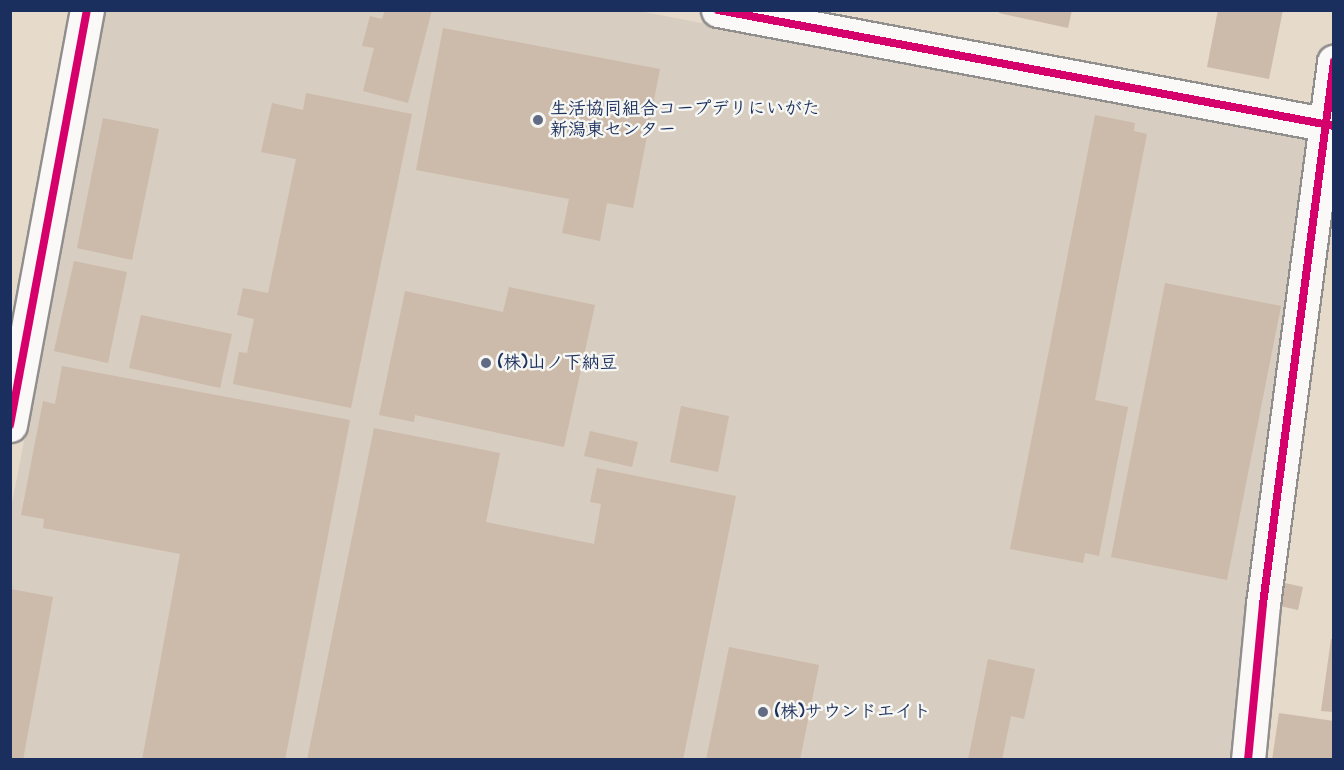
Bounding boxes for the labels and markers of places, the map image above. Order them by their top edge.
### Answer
place label: 生活協同組合コープデリにいがた 新潟東センター [550,99,820,142]
marker: 生活協同組合コープデリにいがた 新潟東センター [531,113,545,127]
place label: (株)山ノ下納豆 [498,352,618,374]
marker: (株)山ノ下納豆 [479,356,493,370]
place label: (株)サウンドエイト [775,701,931,723]
marker: (株)サウンドエイト [756,705,770,719]

